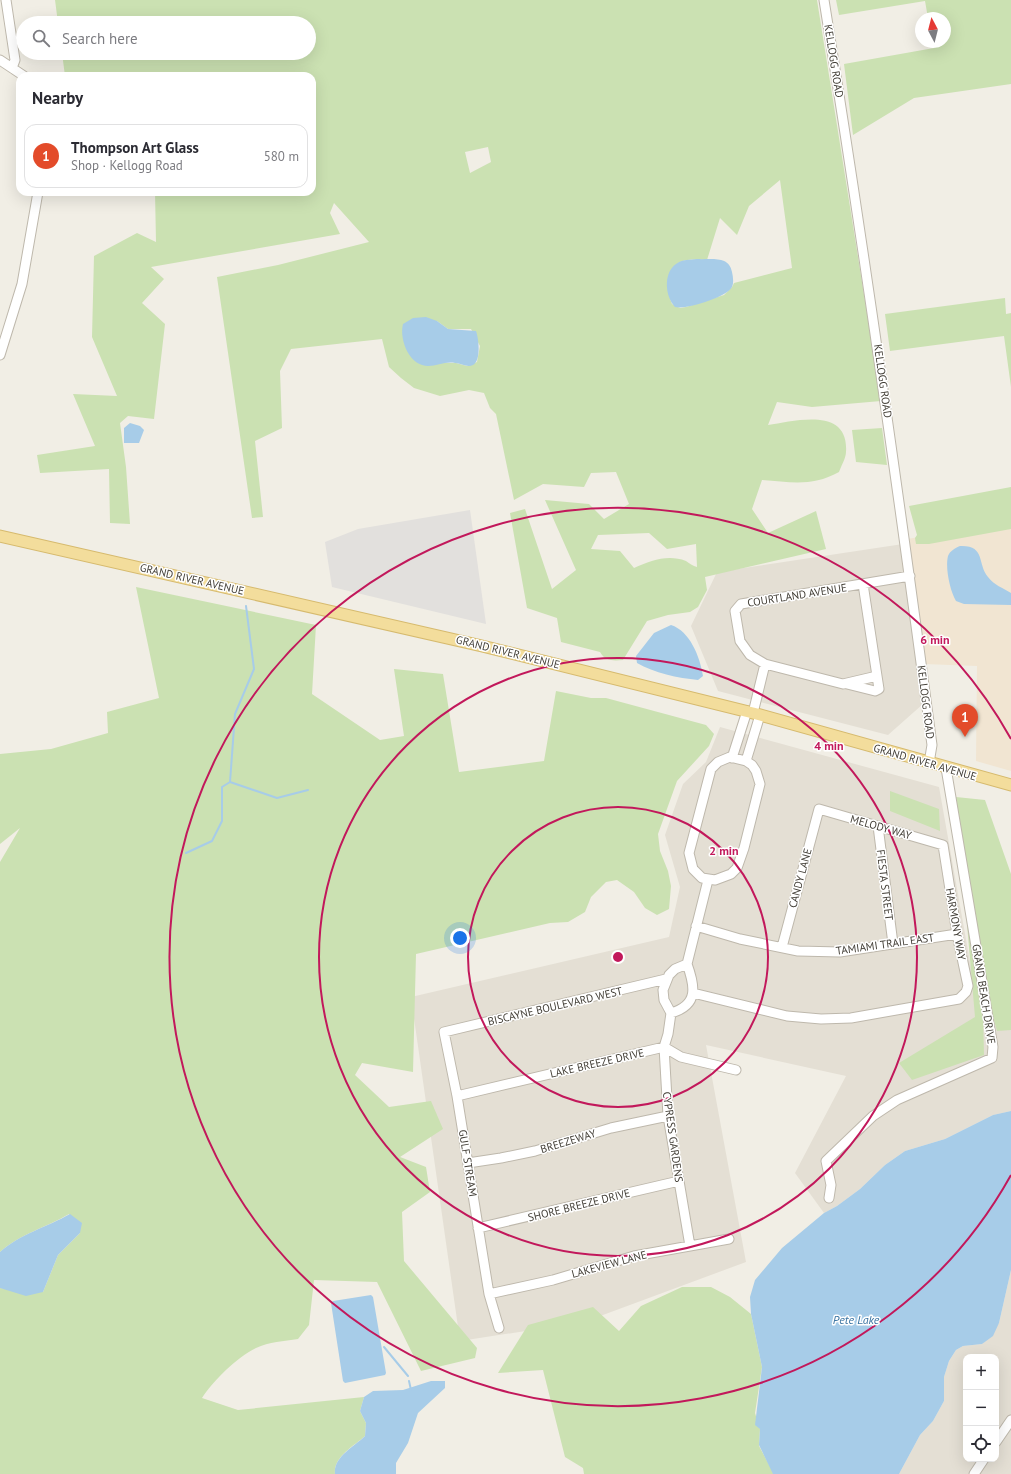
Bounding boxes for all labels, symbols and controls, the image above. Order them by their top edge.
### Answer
north arrow [915,12,951,48]
search box [16,16,316,60]
street label: KELLOGG ROAD [821,23,847,99]
icon: search [30,27,52,49]
text: Search here [62,29,138,48]
text: Nearby [32,87,83,109]
text: Thompson Art Glass [71,138,199,157]
text: 1 [42,148,50,165]
text: 580 m [264,148,299,165]
text: Shop · Kellogg Road [71,157,183,174]
street label: KELLOGG ROAD [871,343,895,419]
street label: GRAND RIVER AVENUE [139,560,246,598]
street label: COURTLAND AVENUE [746,580,848,610]
street label: GRAND RIVER AVENUE [455,632,561,672]
text: 6 min [920,632,950,647]
street label: KELLOGG ROAD [915,664,937,740]
pin: 1 [952,704,978,737]
text: 4 min [814,738,844,753]
street label: GRAND RIVER AVENUE [872,741,978,783]
street label: MELODY WAY [849,812,914,843]
text: 2 min [709,843,739,858]
street label: CANDY LANE [785,847,815,909]
street label: FIESTA STREET [874,849,896,921]
street label: HARMONY WAY [943,887,969,962]
your location [450,928,470,948]
street label: TAMIAMI TRAIL EAST [835,930,935,958]
street label: GRAND BEACH DRIVE [969,943,999,1045]
centre of rings [611,950,625,964]
street label: BISCAYNE BOULEVARD WEST [486,984,624,1028]
street label: LAKE BREEZE DRIVE [548,1045,646,1081]
street label: CYPRESS GARDENS [660,1091,686,1183]
street label: BREEZEWAY [539,1126,598,1156]
street label: GULF STREAM [456,1128,480,1198]
street label: SHORE BREEZE DRIVE [526,1186,632,1224]
street label: LAKEVIEW LANE [570,1247,648,1281]
water label: Pete Lake [833,1312,880,1327]
map controls [963,1354,999,1462]
button: + [963,1354,999,1390]
button: − [963,1390,999,1426]
button: locate [963,1426,999,1462]

